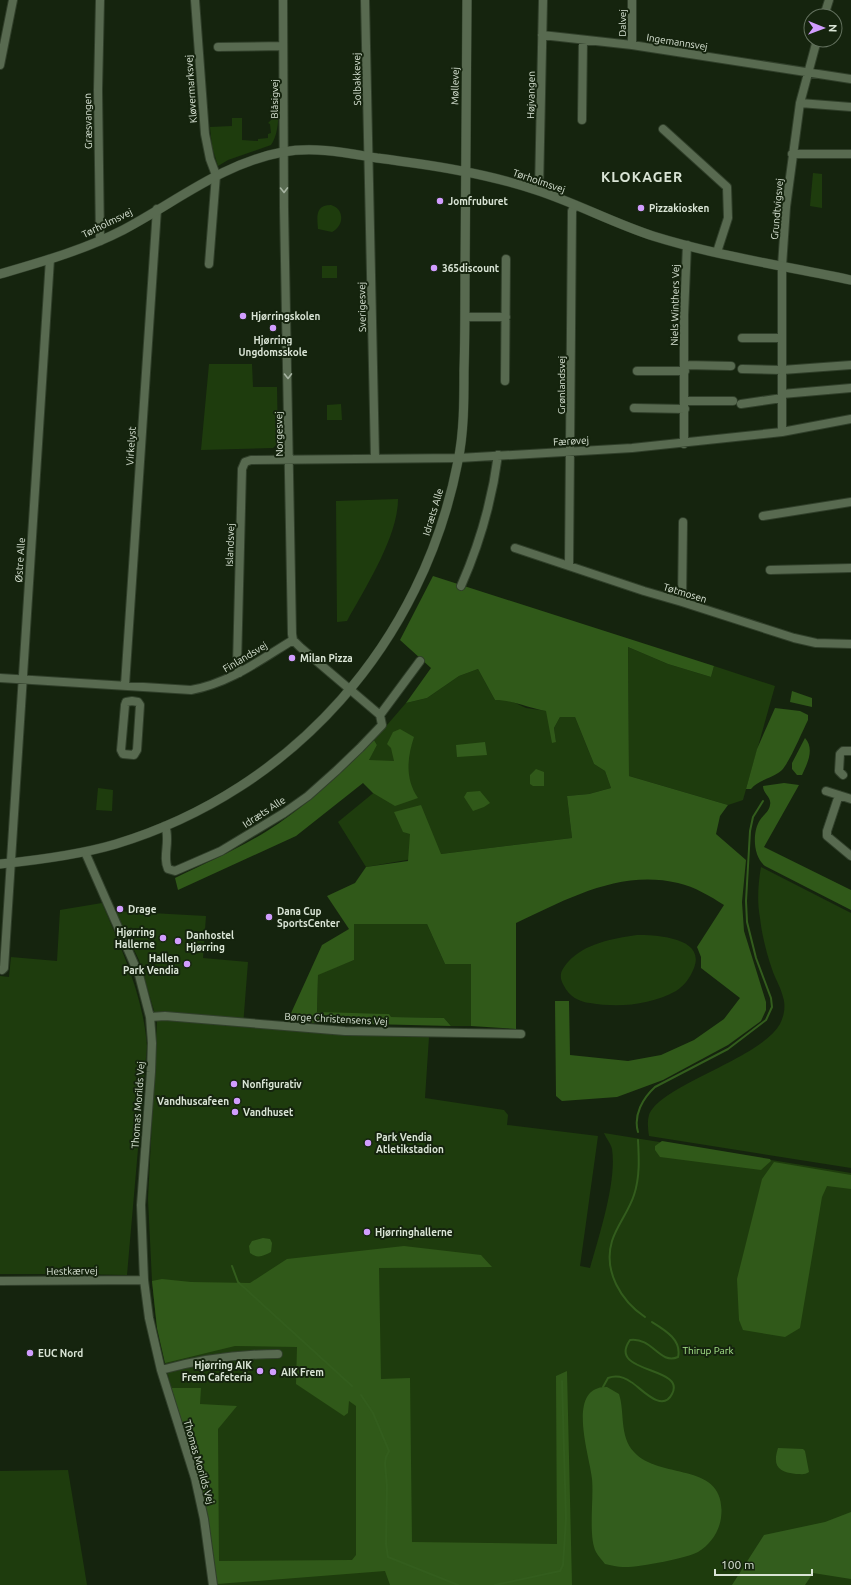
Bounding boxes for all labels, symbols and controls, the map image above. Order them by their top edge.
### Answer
north arrow [803,8,843,48]
street label: Dalvej [617,9,628,37]
text: N [827,24,839,32]
street label: Ingemannsvej [646,32,708,52]
street label: Solbakkevej [351,52,363,106]
street label: Kløvermarksvej [183,54,199,124]
street label: Møllevej [449,67,461,105]
street label: Højvangen [525,71,537,119]
street label: Blåsigvej [269,79,280,119]
street label: Græsvangen [82,93,94,149]
street label: Tørholmsvej [511,167,567,195]
district label: KLOKAGER [601,169,683,185]
street label: Grundtvigsvej [769,178,785,240]
one-way arrow [280,187,288,193]
marker: Jomfruburet [435,196,445,206]
place label: Jomfruburet [448,196,509,207]
marker: Pizzakiosken [636,203,646,213]
place label: Pizzakiosken [649,203,709,214]
street label: Tørholmsvej [80,206,134,240]
marker: 365discount [429,263,439,273]
place label: 365discount [442,263,500,274]
street label: Niels Winthers Vej [669,264,681,346]
street label: Sverigesvej [356,282,368,332]
marker: Hjørringskolen [238,311,248,321]
place label: Hjørringskolen [251,311,321,322]
marker: Hjørring Ungdomsskole [268,323,278,333]
place label: Hjørring Ungdomsskole [239,335,308,358]
street label: Grønlandsvej [556,356,567,414]
one-way arrow [284,373,292,379]
street label: Norgesvej [273,411,285,457]
street label: Virkelyst [124,426,138,466]
street label: Færøvej [553,435,589,447]
street label: Idræts Alle [421,487,445,537]
street label: Islandsvej [224,523,236,567]
street label: Østre Alle [13,537,27,583]
street label: Tøtmosen [662,581,708,605]
street label: Finlandsvej [221,639,269,675]
marker: Milan Pizza [287,653,297,663]
place label: Milan Pizza [300,653,353,664]
street label: Idræts Alle [241,794,287,830]
marker: Drage [115,904,125,914]
place label: Drage [128,904,157,915]
place label: Dana Cup SportsCenter [277,906,341,929]
marker: Dana Cup SportsCenter [264,912,274,922]
place label: Hjørring Hallerne [115,927,155,950]
place label: Danhostel Hjørring [186,930,234,953]
marker: Hjørring Hallerne [158,933,168,943]
marker: Danhostel Hjørring [173,936,183,946]
place label: Hallen Park Vendia [123,953,179,976]
marker: Hallen Park Vendia [182,959,192,969]
street label: Børge Christensens Vej [284,1011,388,1027]
street label: Thomas Morilds Vej [129,1061,147,1149]
marker: Nonfigurativ [229,1079,239,1089]
place label: Nonfigurativ [242,1079,302,1090]
place label: Vandhuscafeen [157,1096,229,1107]
marker: Vandhuscafeen [232,1096,242,1106]
marker: Vandhuset [230,1107,240,1117]
place label: Vandhuset [243,1107,294,1118]
place label: Park Vendia Atletikstadion [376,1132,444,1155]
marker: Park Vendia Atletikstadion [363,1138,373,1148]
marker: Hjørringhallerne [362,1227,372,1237]
place label: Hjørringhallerne [375,1227,453,1238]
street label: Hestkærvej [46,1265,98,1277]
park label: Thirup Park [682,1345,734,1356]
marker: EUC Nord [25,1348,35,1358]
place label: EUC Nord [38,1348,83,1359]
place label: Hjørring AIK Frem Cafeteria [182,1360,252,1383]
marker: Hjørring AIK Frem Cafeteria [255,1366,265,1376]
marker: AIK Frem [268,1367,278,1377]
place label: AIK Frem [281,1367,324,1378]
street label: Thomas Morilds Vej [182,1419,216,1505]
scale bar [715,1551,812,1577]
text: 100 m [721,1558,754,1571]

